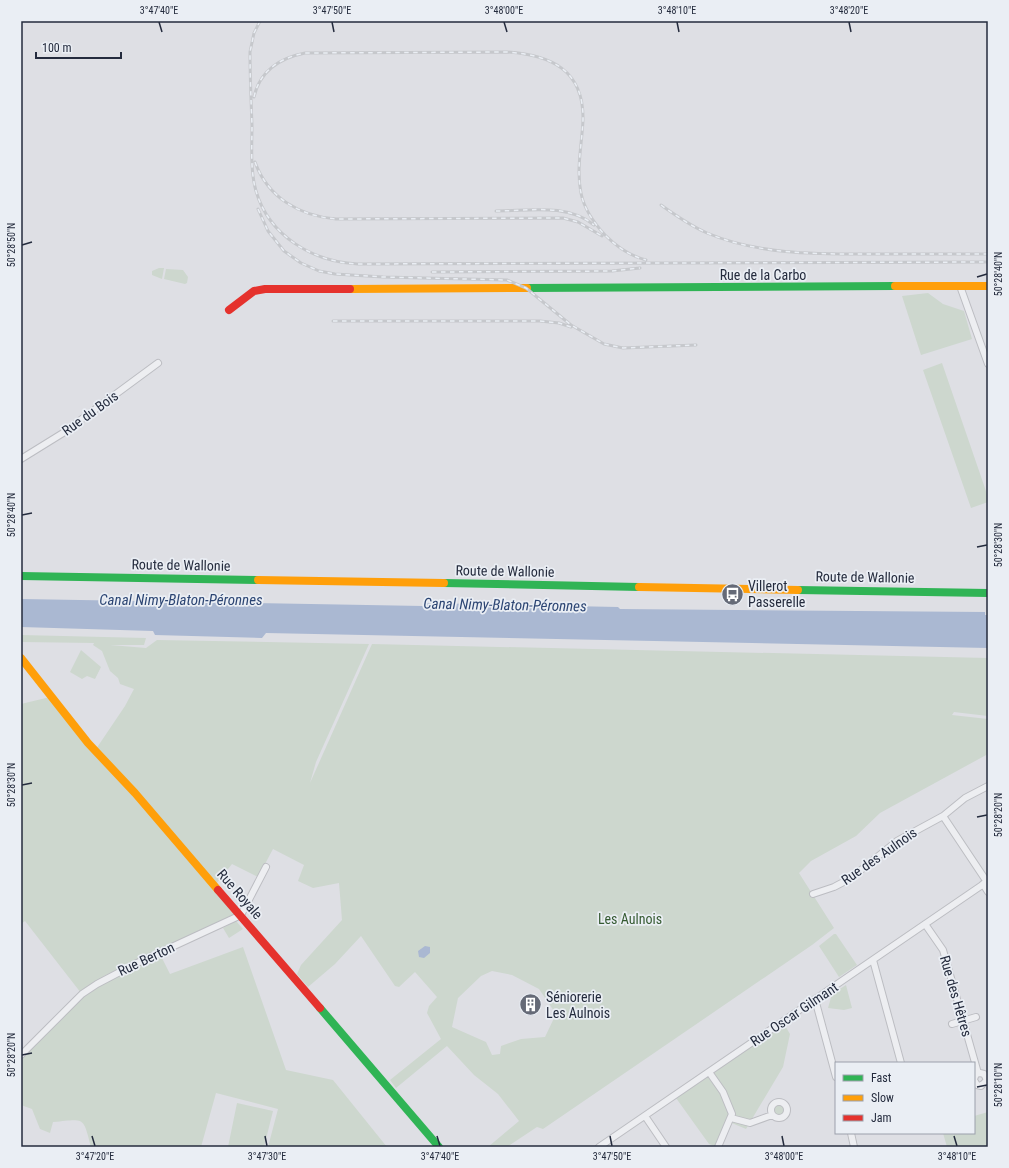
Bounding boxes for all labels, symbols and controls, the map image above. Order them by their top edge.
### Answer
text: 3°47'40"E [140,5,178,16]
text: 3°47'50"E [313,5,351,16]
text: 3°48'00"E [485,5,523,16]
text: 3°48'10"E [658,5,696,16]
text: 3°48'20"E [830,5,868,16]
scale bar [36,34,121,60]
text: 100 m [42,41,72,55]
text: 50°28'50"N [6,223,17,267]
text: 50°28'40"N [993,252,1004,296]
street label: Rue de la Carbo [720,267,806,283]
street label: Rue du Bois [59,387,121,439]
text: 50°28'40"N [6,493,17,537]
text: 50°28'30"N [993,523,1004,567]
street label: Route de Wallonie [131,556,231,574]
street label: Route de Wallonie [455,562,555,580]
street label: Route de Wallonie [815,568,915,586]
place label: Villerot Passerelle [748,578,806,610]
bus stop icon: Villerot Passerelle [720,581,746,607]
water label: Canal Nimy-Blaton-Péronnes [99,591,263,609]
water label: Canal Nimy-Blaton-Péronnes [423,595,587,615]
text: 50°28'30"N [6,763,17,807]
text: 50°28'20"N [993,793,1004,837]
street label: Rue des Aulnois [838,824,920,888]
street label: Rue Royale [214,866,266,922]
park label: Les Aulnois [598,911,662,927]
street label: Rue Berton [115,939,177,979]
street label: Rue des Hêtres [937,954,975,1038]
street label: Rue Oscar Gilmant [747,979,841,1049]
place label: Séniorerie Les Aulnois [546,989,610,1021]
building icon: Séniorerie Les Aulnois [517,992,543,1018]
text: 50°28'20"N [6,1033,17,1077]
legend [835,1062,975,1134]
text: 50°28'10"N [993,1063,1004,1107]
text: Fast [871,1071,892,1085]
text: Slow [871,1091,894,1105]
text: Jam [871,1111,892,1125]
text: 3°47'20"E [76,1151,114,1162]
text: 3°47'30"E [248,1151,286,1162]
text: 3°47'40"E [421,1151,459,1162]
text: 3°47'50"E [593,1151,631,1162]
text: 3°48'00"E [765,1151,803,1162]
text: 3°48'10"E [938,1151,976,1162]

